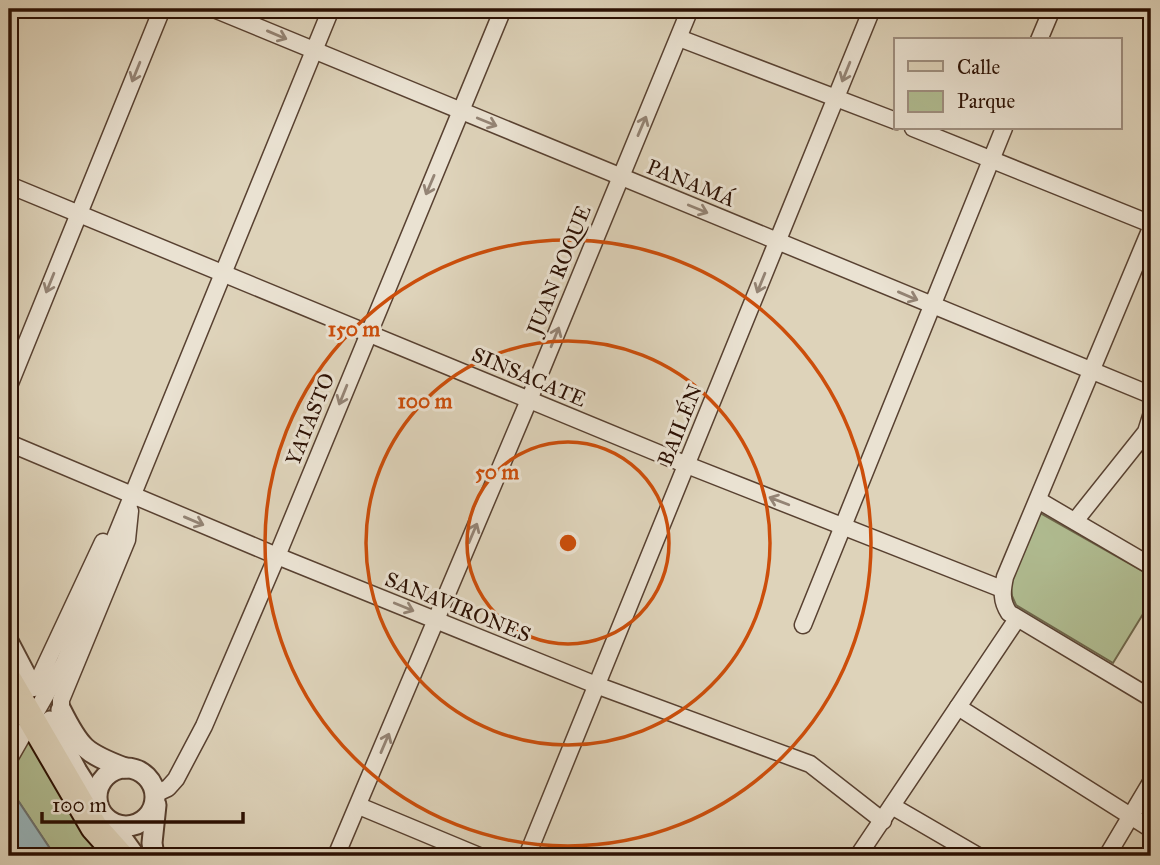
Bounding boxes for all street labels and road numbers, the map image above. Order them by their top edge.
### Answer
street label: PANAMÁ [643,153,739,213]
street label: JUAN ROQUE [520,201,597,340]
street label: SINSACATE [468,341,590,413]
street label: YATASTO [280,369,340,469]
street label: BAILÉN [651,380,708,469]
street label: SANAVIRONES [381,566,535,648]

